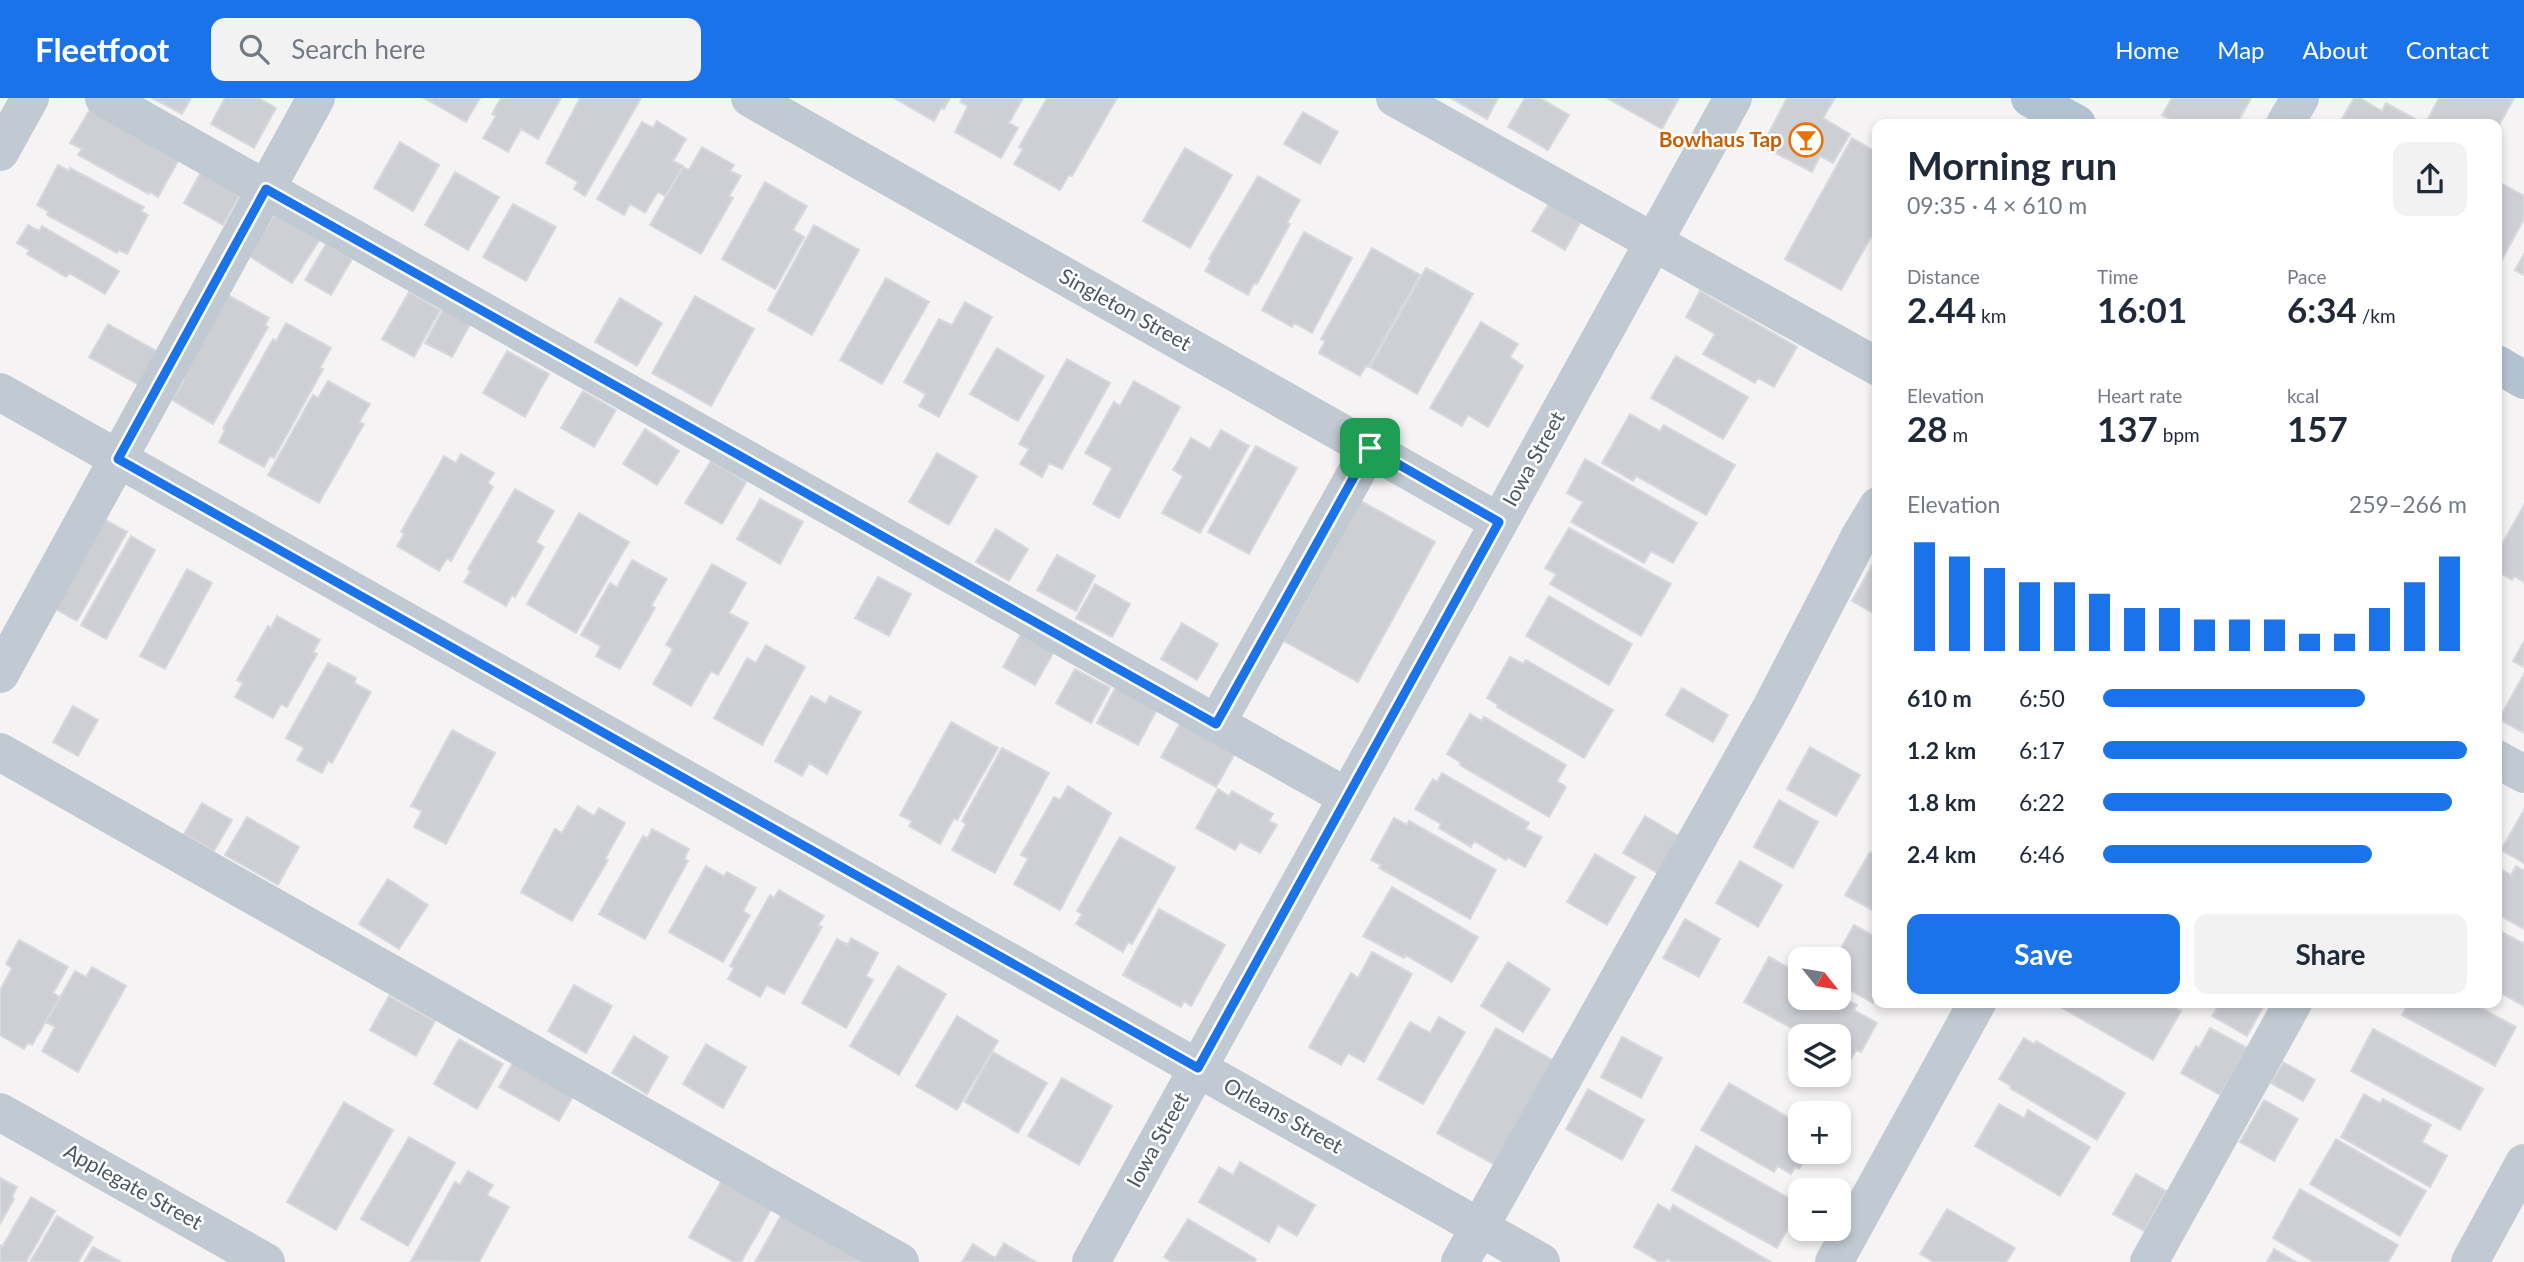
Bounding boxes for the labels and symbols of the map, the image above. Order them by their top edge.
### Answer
bar icon: Bowhaus Tap [1787,121,1825,159]
place label: Bowhaus Tap [1659,126,1782,151]
street label: Singleton Street [1056,262,1196,355]
street label: Iowa Street [1496,406,1569,510]
pin [1340,418,1400,478]
north arrow [1788,947,1852,1010]
street label: Orleans Street [1220,1072,1348,1158]
street label: Iowa Street [1120,1087,1193,1191]
street label: Applegate Street [60,1137,208,1234]

